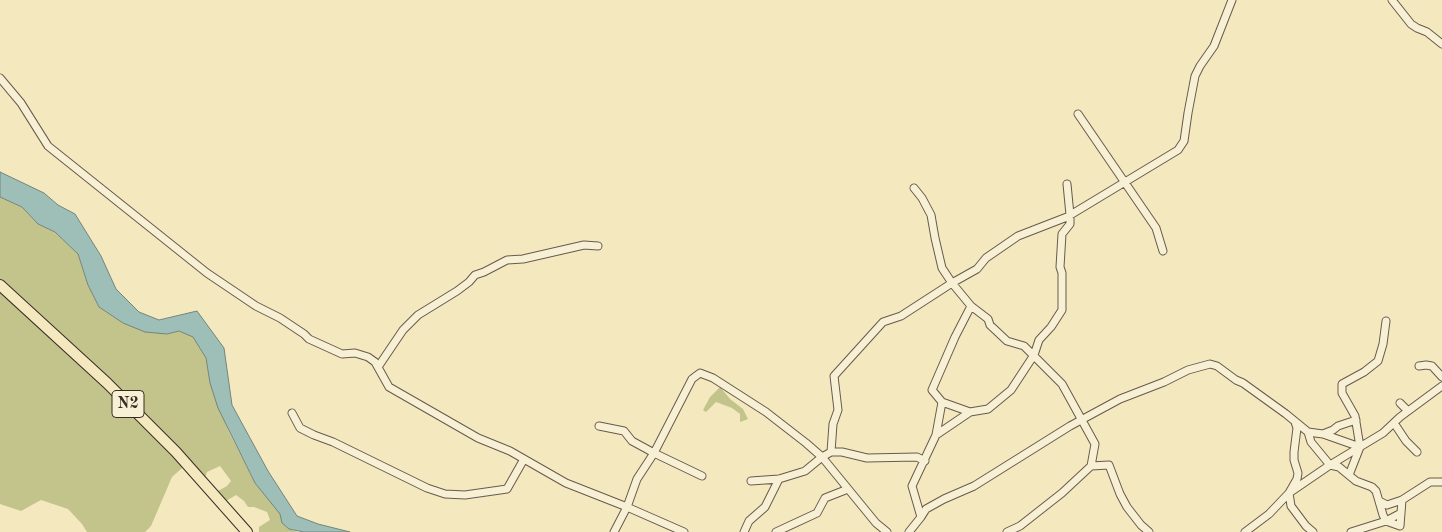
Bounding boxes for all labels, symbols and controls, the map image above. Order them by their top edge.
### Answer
road number: N2 [112,390,144,418]

